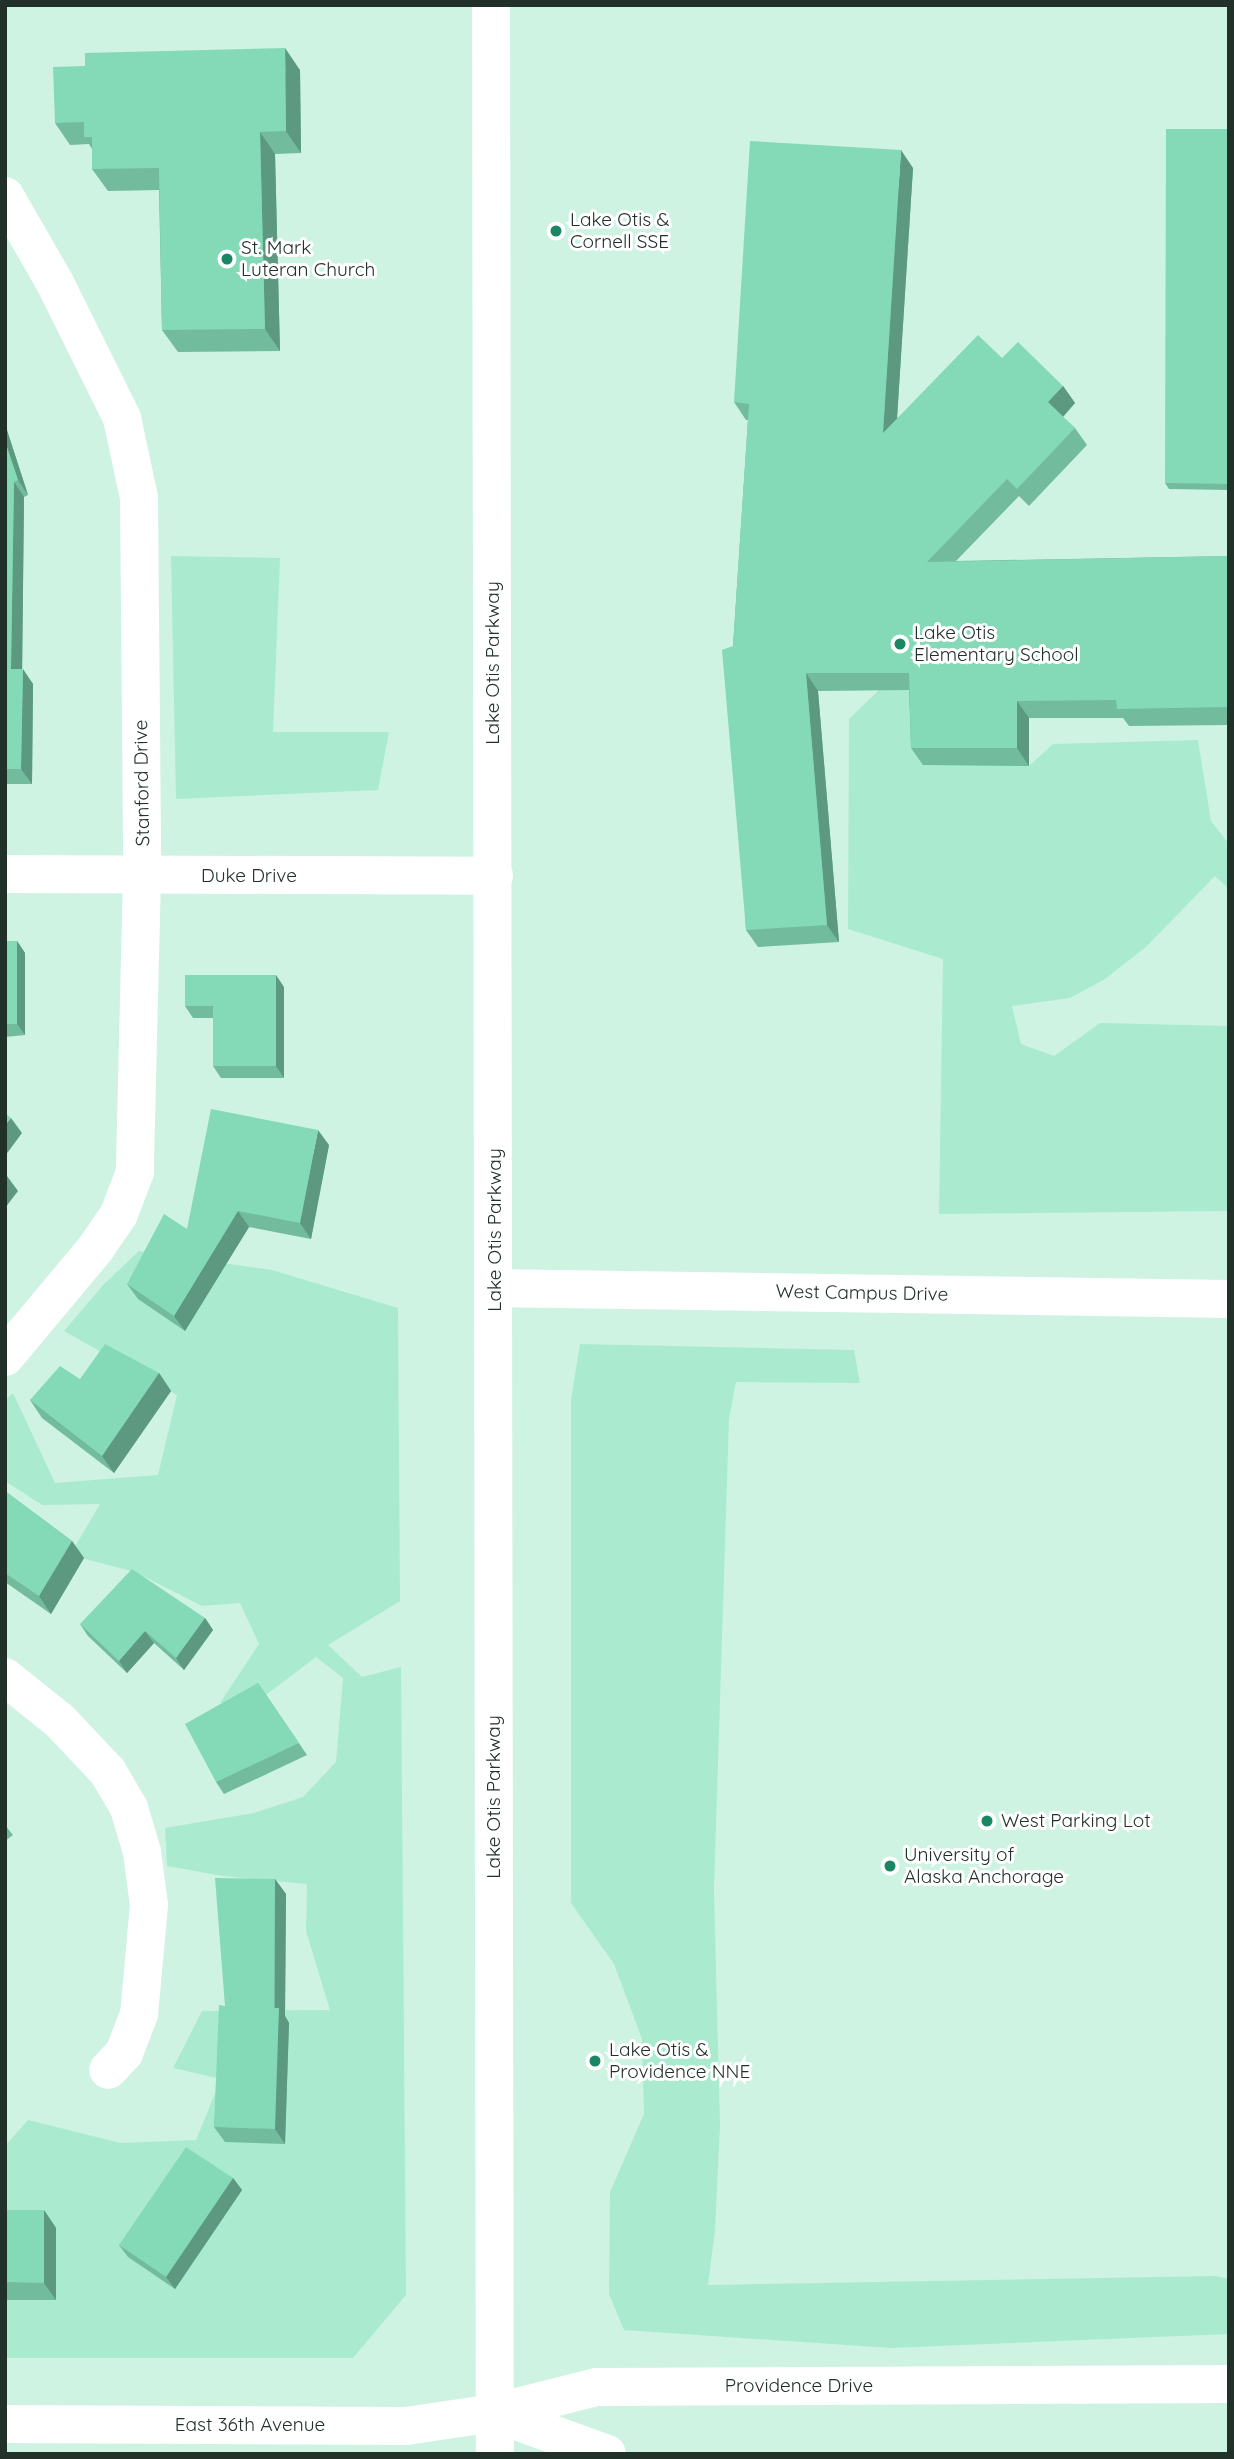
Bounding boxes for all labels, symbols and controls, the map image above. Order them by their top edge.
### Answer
place label: Lake Otis & Cornell SSE [570,209,669,253]
marker: Lake Otis & Cornell SSE [548,223,564,239]
place label: St. Mark Luteran Church [241,237,375,281]
marker: St. Mark Luteran Church [219,251,235,267]
street label: Lake Otis Parkway [482,581,504,745]
place label: Lake Otis Elementary School [914,622,1079,666]
marker: Lake Otis Elementary School [892,636,908,652]
street label: Stanford Drive [129,720,155,846]
street label: Duke Drive [201,865,297,887]
street label: Lake Otis Parkway [484,1148,506,1312]
street label: West Campus Drive [775,1280,949,1306]
street label: Lake Otis Parkway [483,1715,505,1879]
place label: West Parking Lot [1001,1810,1151,1832]
marker: West Parking Lot [979,1813,995,1829]
place label: University of Alaska Anchorage [904,1844,1064,1888]
marker: University of Alaska Anchorage [882,1858,898,1874]
place label: Lake Otis & Providence NNE [609,2039,750,2083]
marker: Lake Otis & Providence NNE [587,2053,603,2069]
street label: Providence Drive [725,2375,873,2397]
street label: East 36th Avenue [175,2414,325,2436]

